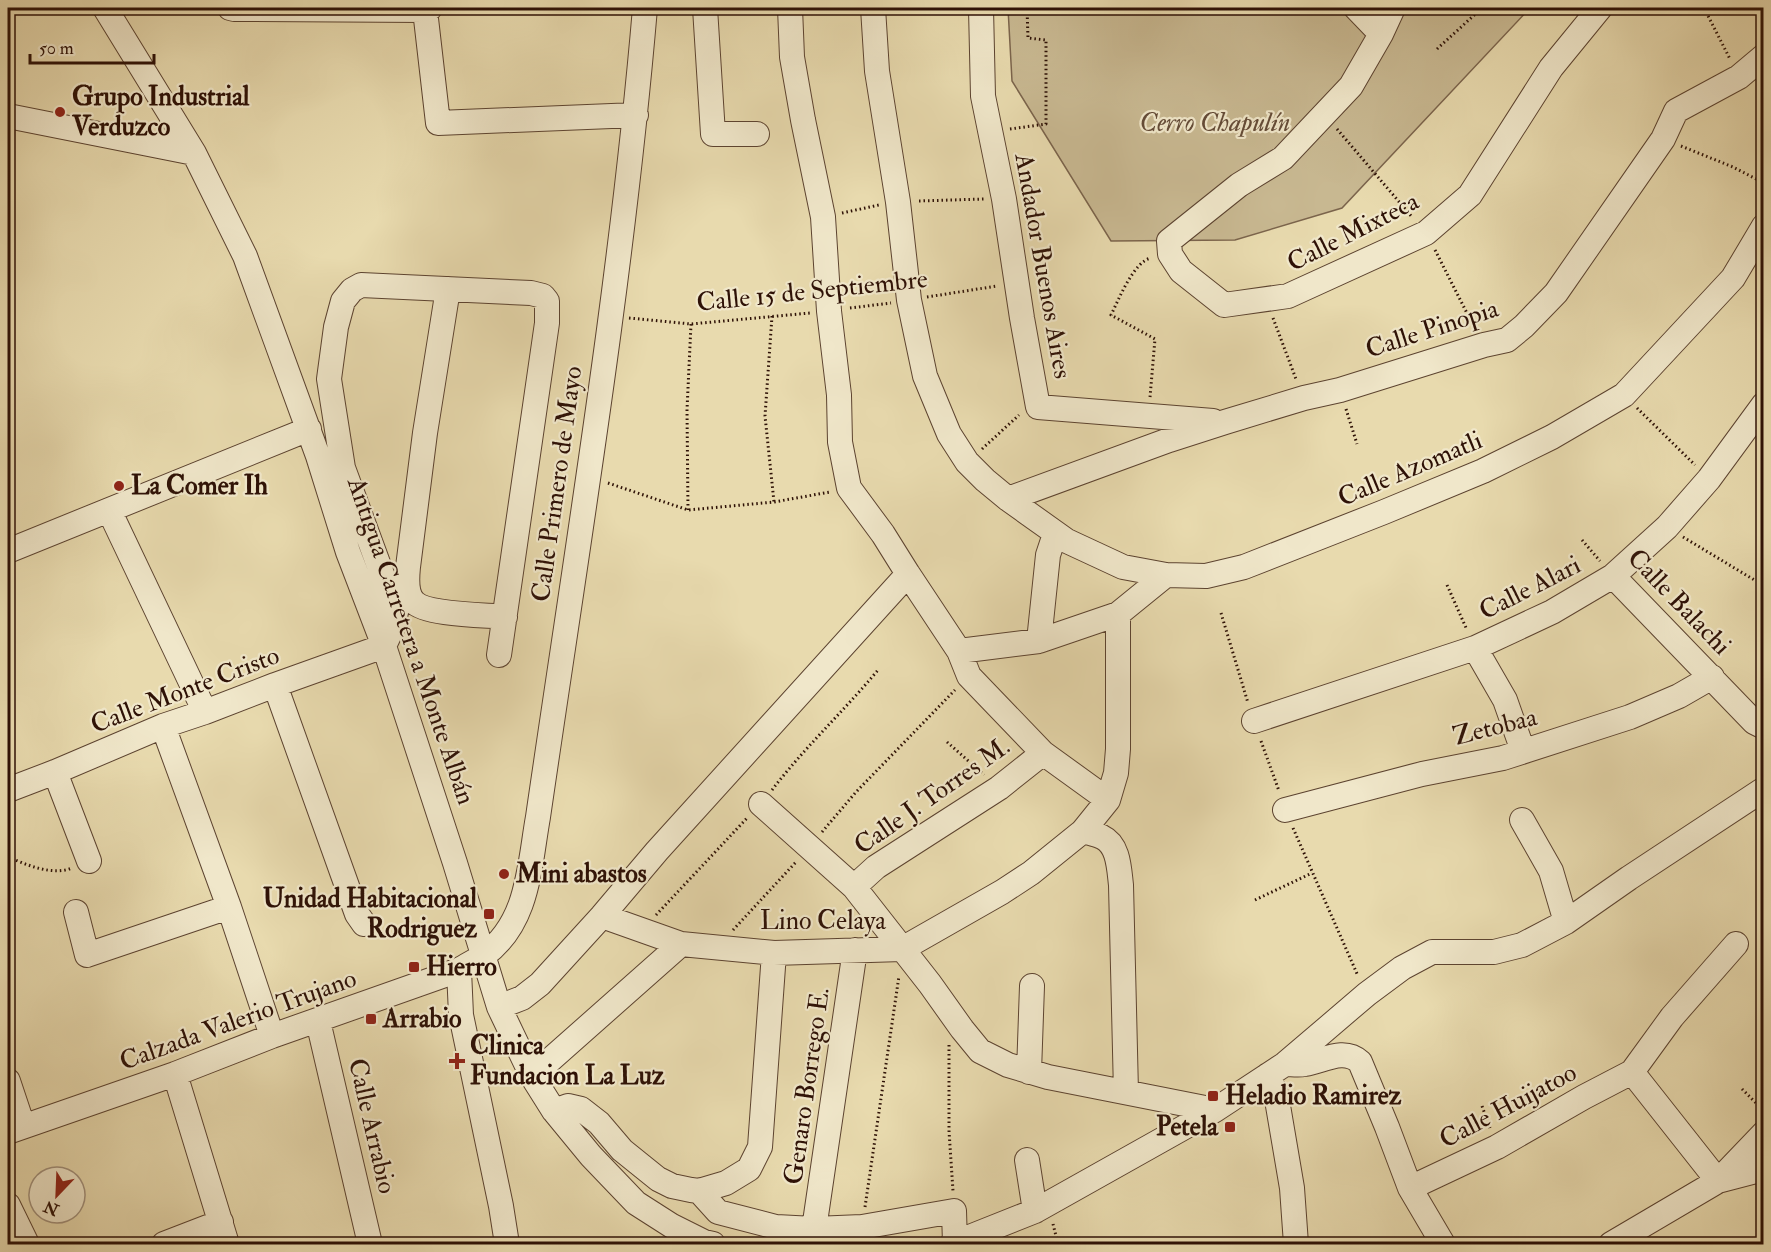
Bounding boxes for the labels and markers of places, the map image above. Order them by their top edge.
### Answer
place label: Grupo Industrial Verduzco [71,81,250,143]
marker: Grupo Industrial Verduzco [53,105,67,119]
place label: La Comer Ih [131,470,268,502]
marker: La Comer Ih [112,479,126,493]
place label: Mini abastos [515,858,647,890]
marker: Mini abastos [497,867,511,881]
place label: Unidad Habitacional Rodriguez [263,883,477,946]
marker: Unidad Habitacional Rodriguez [482,907,496,921]
place label: Hierro [426,951,497,983]
marker: Hierro [407,960,421,974]
place label: Arrabio [382,1003,462,1035]
marker: Arrabio [364,1012,378,1026]
place label: Clinica Fundacion La Luz [470,1030,665,1092]
marker: Clinica Fundacion La Luz [448,1052,466,1070]
place label: Heladio Ramirez [1225,1080,1402,1112]
marker: Heladio Ramirez [1206,1089,1220,1103]
place label: Petela [1156,1111,1219,1143]
marker: Petela [1223,1120,1237,1134]

